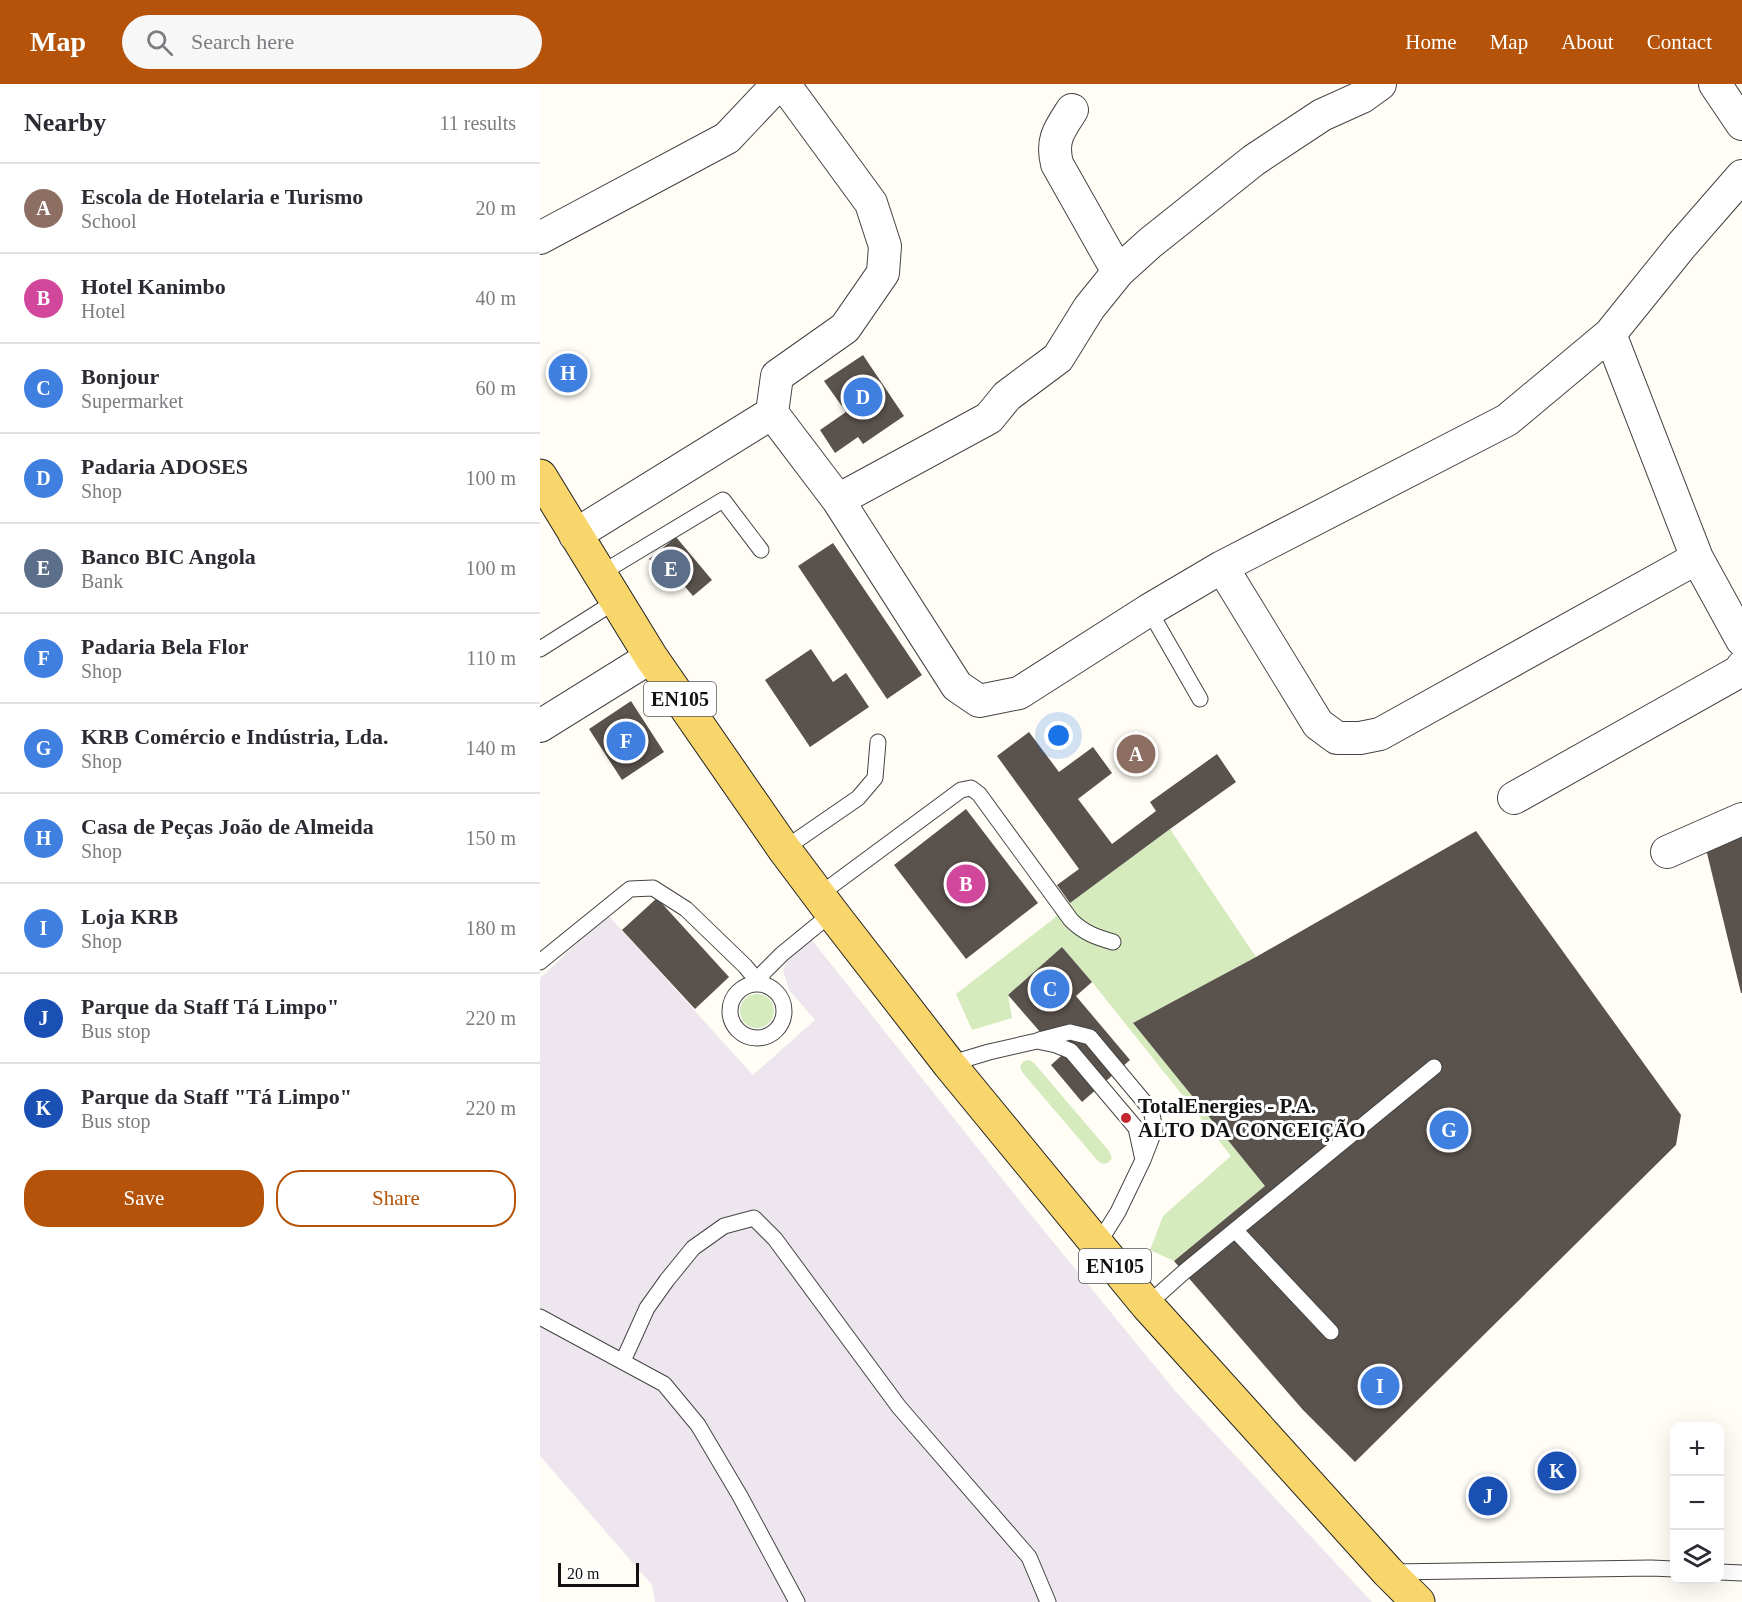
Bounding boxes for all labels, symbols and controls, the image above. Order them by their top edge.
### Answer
search box [122,15,542,69]
text: Map [30,26,86,57]
icon: search [143,26,176,59]
text: Search here [191,29,294,54]
text: Home [1405,30,1457,54]
text: Map [1490,30,1528,54]
text: About [1561,30,1614,54]
text: Contact [1647,30,1712,54]
text: Nearby [24,108,106,137]
text: 11 results [440,112,516,134]
text: Escola de Hotelaria e Turismo [81,184,363,209]
text: A [36,197,51,219]
text: 20 m [475,197,516,219]
text: School [81,210,137,232]
text: Hotel Kanimbo [81,274,226,299]
text: B [37,287,50,309]
text: 40 m [475,287,516,309]
text: Hotel [81,300,125,322]
pin: H [549,350,588,396]
text: Bonjour [81,364,159,389]
pin: D [844,374,882,420]
text: C [36,377,51,399]
text: 60 m [475,377,516,399]
text: Supermarket [81,390,183,412]
text: Padaria ADOSES [81,454,248,479]
text: D [36,467,51,489]
text: 100 m [465,467,516,489]
text: Shop [81,480,122,502]
text: Banco BIC Angola [81,544,256,569]
pin: E [652,546,690,592]
text: E [37,557,50,579]
text: 100 m [465,557,516,579]
text: Bank [81,570,123,592]
text: Padaria Bela Flor [81,634,248,659]
text: F [37,647,50,669]
text: 110 m [466,647,516,669]
text: Shop [81,660,122,682]
road number: EN105 [644,682,716,716]
pin: F [606,718,646,764]
your location [1044,721,1073,750]
text: KRB Comércio e Indústria, Lda. [81,724,389,749]
pin: A [1116,732,1156,776]
text: G [36,737,51,759]
text: 140 m [465,737,516,759]
text: Shop [81,750,122,772]
text: Casa de Peças João de Almeida [81,814,374,839]
text: H [36,827,51,849]
text: 150 m [465,827,516,849]
text: Shop [81,840,122,862]
pin: B [946,862,986,906]
text: Loja KRB [81,904,178,929]
text: I [40,917,47,939]
text: 180 m [465,917,516,939]
text: Shop [81,930,122,952]
pin: C [1030,966,1070,1012]
text: Parque da Staff Tá Limpo" [81,994,339,1019]
text: J [39,1007,49,1029]
text: 220 m [465,1007,516,1029]
text: Bus stop [81,1020,150,1042]
text: Parque da Staff "Tá Limpo" [81,1084,352,1109]
place label: TotalEnergies - P.A. ALTO DA CONCEIÇÃO [1138,1094,1366,1142]
text: K [36,1097,51,1119]
text: 220 m [465,1097,516,1119]
pin: G [1430,1108,1468,1152]
text: Bus stop [81,1110,150,1132]
marker: TotalEnergies - P.A. ALTO DA CONCEIÇÃO [1119,1111,1133,1125]
button: Save [24,1170,264,1227]
button: Share [276,1170,516,1227]
road number: EN105 [1079,1249,1151,1283]
pin: I [1360,1364,1400,1408]
map controls [1670,1422,1724,1584]
button: + [1670,1422,1724,1476]
pin: K [1538,1448,1576,1494]
pin: J [1468,1474,1508,1518]
button: − [1670,1476,1724,1530]
button: layers [1670,1530,1724,1584]
scale bar [558,1560,639,1588]
text: 20 m [567,1565,599,1582]

